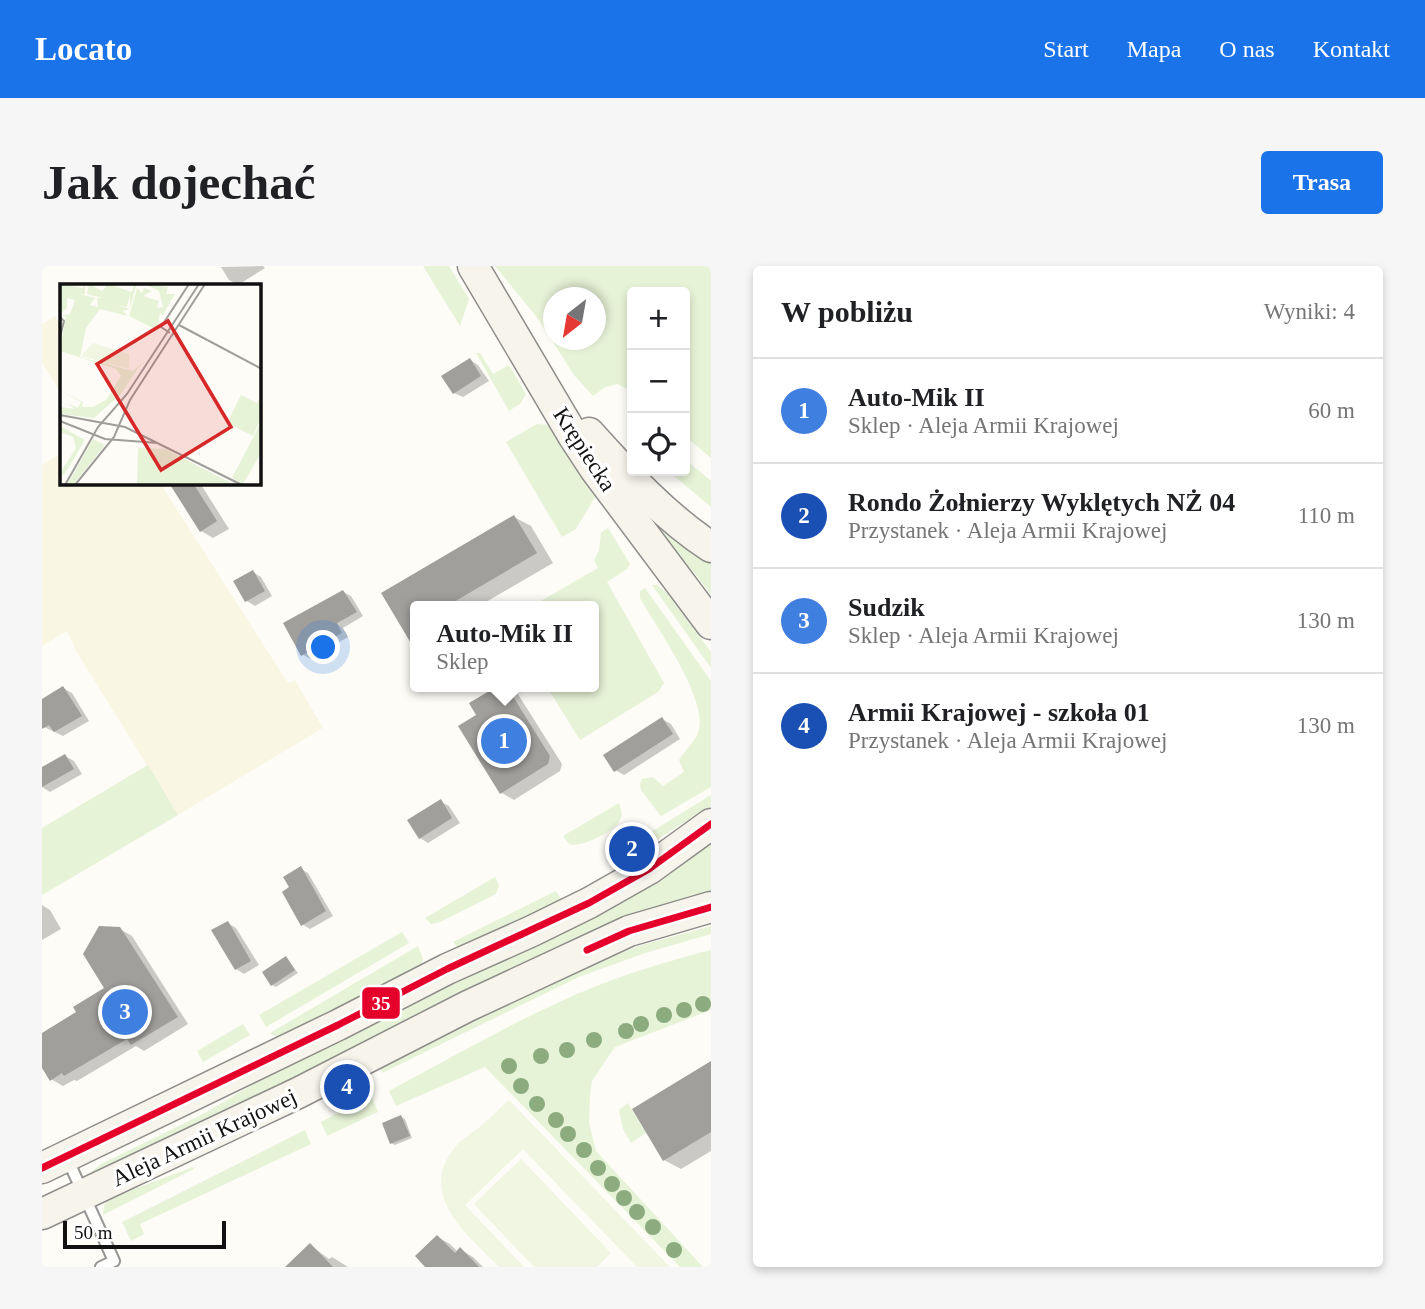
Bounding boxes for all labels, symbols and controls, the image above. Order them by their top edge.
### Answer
text: Locato [35,31,132,67]
text: Start [1043,36,1089,62]
text: Mapa [1127,36,1181,62]
text: O nas [1219,36,1275,62]
text: Kontakt [1313,36,1390,62]
button: Trasa [1261,151,1383,214]
text: Jak dojechać [42,155,316,210]
inset map [60,284,261,485]
north arrow [543,287,606,350]
map controls [627,287,690,476]
button: + [627,287,690,350]
text: W pobliżu [781,295,913,328]
text: Wyniki: 4 [1264,299,1355,324]
button: − [627,350,690,413]
text: Auto-Mik II [848,383,985,412]
text: 1 [798,398,810,423]
text: 60 m [1308,398,1355,423]
street label: Krępiecka [548,403,621,496]
button: locate [627,413,690,476]
text: Sklep · Aleja Armii Krajowej [848,413,1119,438]
text: Rondo Żołnierzy Wyklętych NŻ 04 [848,488,1235,517]
text: 2 [798,503,810,528]
text: 110 m [1298,503,1355,528]
text: Przystanek · Aleja Armii Krajowej [848,518,1167,543]
text: Sudzik [848,593,925,622]
popup [410,601,599,692]
text: 3 [798,608,810,633]
text: 130 m [1297,608,1355,633]
text: Auto-Mik II [436,619,573,648]
text: Sklep · Aleja Armii Krajowej [848,623,1119,648]
your location [306,630,340,664]
text: Sklep [436,649,489,674]
text: Armii Krajowej - szkoła 01 [848,698,1150,727]
text: 4 [798,713,810,738]
text: 130 m [1297,713,1355,738]
pin: 1 [481,715,527,767]
text: Przystanek · Aleja Armii Krajowej [848,728,1167,753]
pin: 2 [609,823,655,875]
pin: 3 [102,986,148,1038]
line badge: 35 [361,986,401,1020]
text: 35 [372,993,391,1014]
pin: 4 [324,1061,370,1113]
street label: Aleja Armii Krajowej [108,1084,300,1191]
scale bar [63,1218,226,1250]
text: 50 m [74,1222,113,1243]

